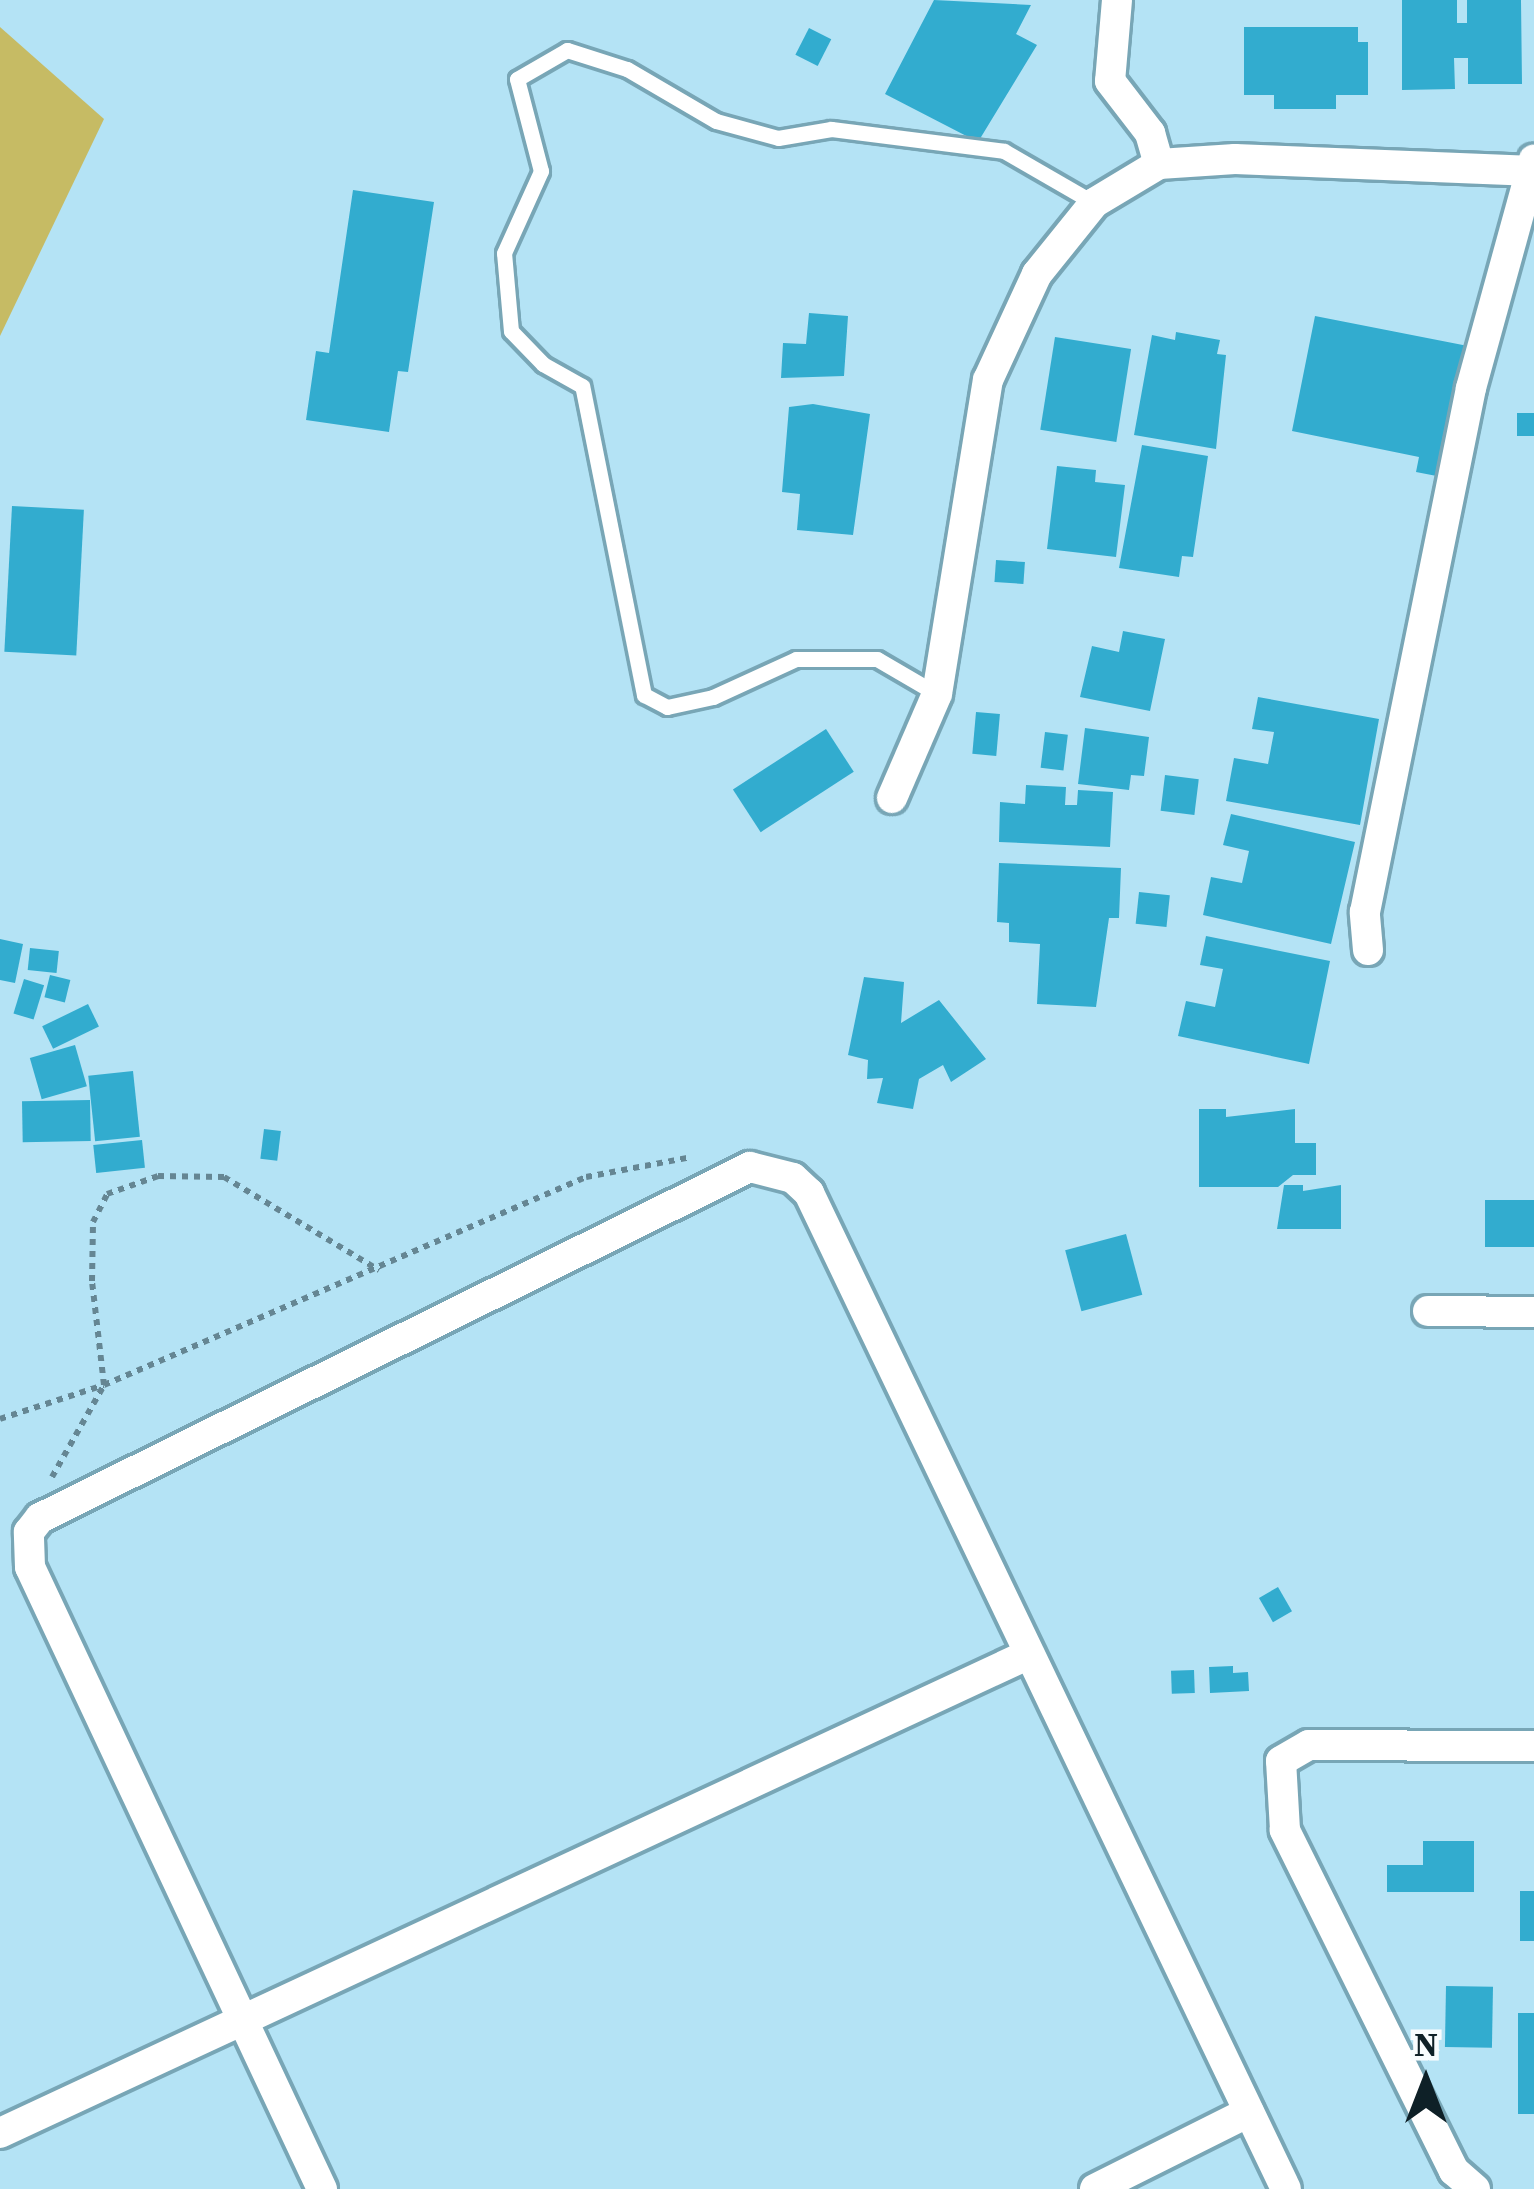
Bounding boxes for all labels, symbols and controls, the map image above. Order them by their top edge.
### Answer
north arrow [1366,2021,1486,2141]
text: N [1414,2022,1438,2067]

